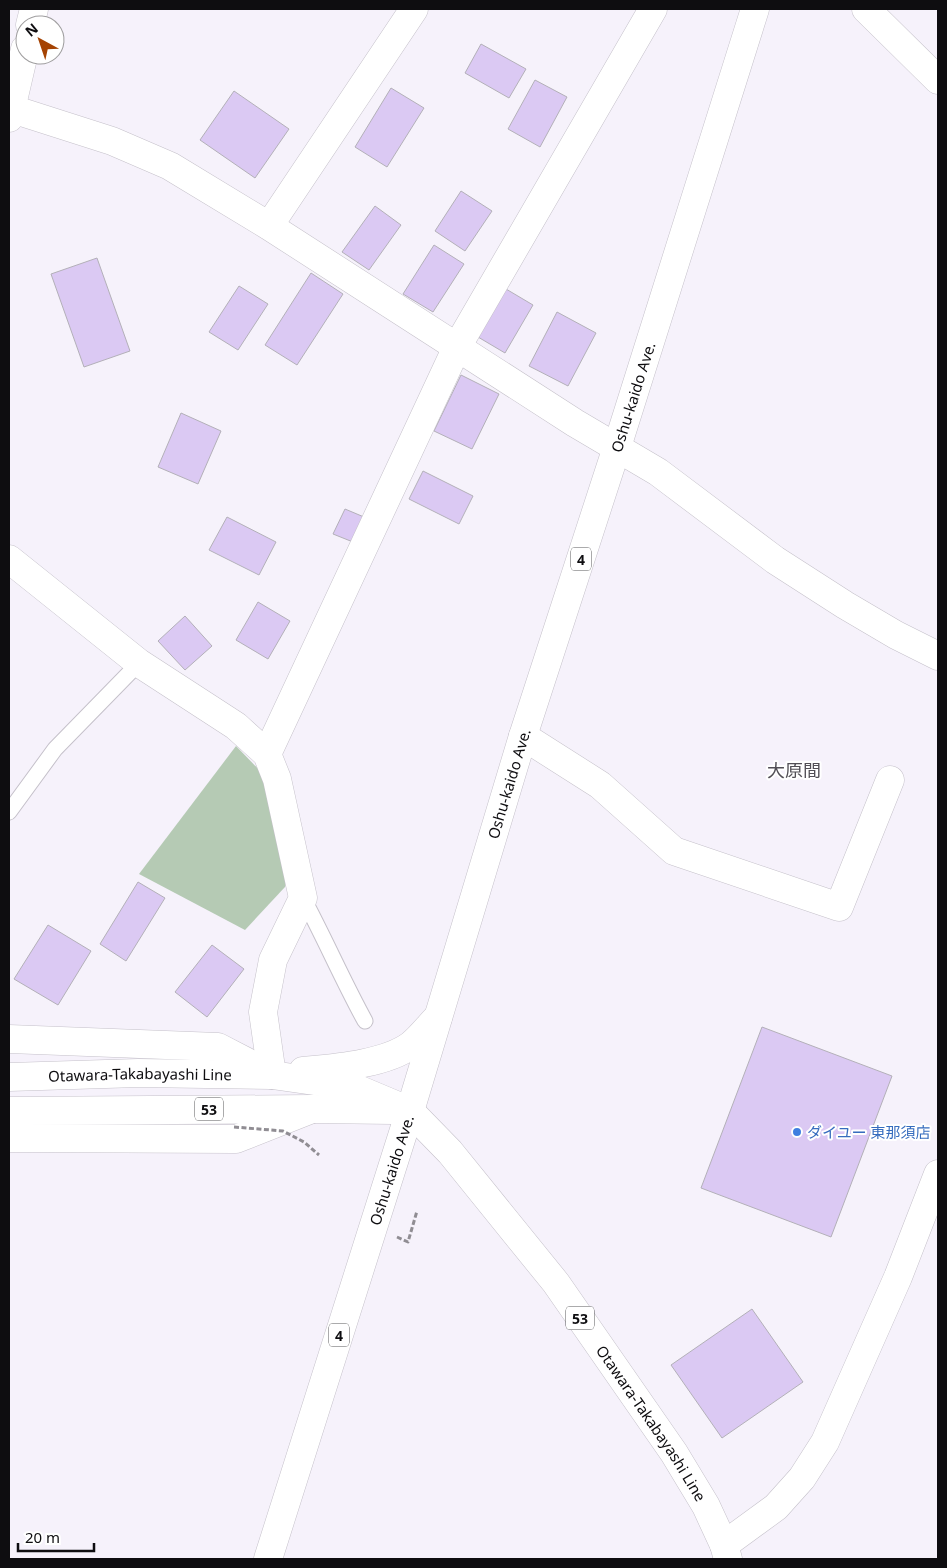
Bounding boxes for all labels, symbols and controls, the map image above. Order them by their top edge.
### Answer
north arrow [15,15,65,65]
text: N [21,19,42,41]
street label: Oshu-kaido Ave. [606,339,660,455]
road number: 4 [571,548,591,570]
street label: Oshu-kaido Ave. [483,726,535,841]
district label: 大原間 [767,758,821,782]
street label: Otawara-Takabayashi Line [48,1063,232,1086]
road number: 53 [195,1098,223,1120]
street label: Oshu-kaido Ave. [364,1112,418,1228]
place label: ダイユー 東那須店 [807,1122,931,1142]
marker: ダイユー 東那須店 [791,1126,803,1138]
road number: 53 [566,1306,594,1330]
road number: 4 [329,1324,349,1346]
street label: Otawara-Takabayashi Line [592,1341,711,1505]
scale bar [18,1520,94,1552]
text: 20 m [25,1527,60,1547]

